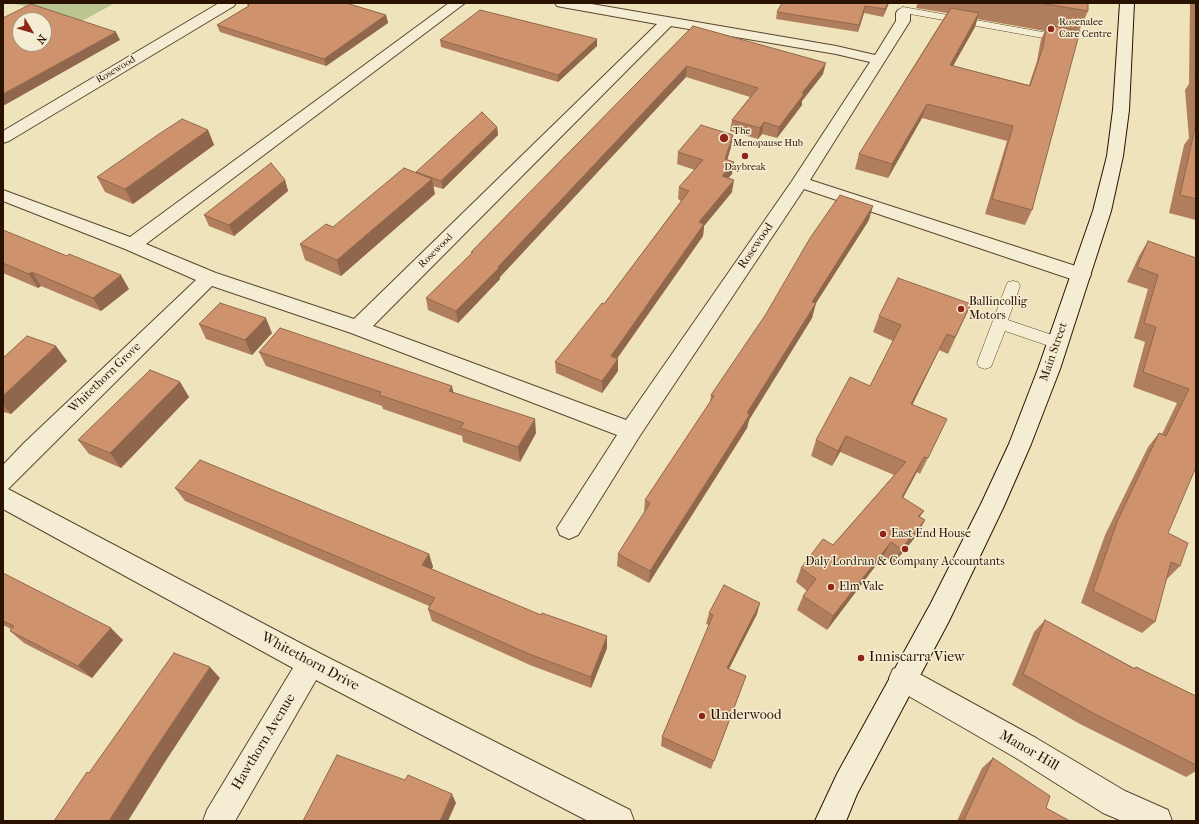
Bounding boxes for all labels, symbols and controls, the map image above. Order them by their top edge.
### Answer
north arrow [12,12,52,52]
place label: Rosenalee Care Centre [1059,17,1112,40]
marker: Rosenalee Care Centre [1046,24,1056,34]
text: N [33,32,49,46]
street label: Rosewood [94,54,138,86]
place label: The Menopause Hub [733,126,803,150]
marker: The Menopause Hub [718,132,730,144]
marker: Daybreak [740,151,750,161]
place label: Daybreak [724,162,766,174]
street label: Rosewood [735,220,777,272]
street label: Rosewood [416,231,456,271]
place label: Ballincollig Motors [969,295,1027,323]
marker: Ballincollig Motors [956,304,966,314]
street label: Main Street [1037,321,1071,383]
street label: Whitethorn Grove [66,340,144,416]
place label: East End House [891,527,971,541]
marker: East End House [878,529,888,539]
marker: Daly Lordran & Company Accountants [900,544,910,554]
place label: Daly Lordran & Company Accountants [805,555,1005,569]
place label: Elm Vale [839,580,884,594]
marker: Elm Vale [826,582,836,592]
street label: Whitethorn Drive [258,629,362,695]
place label: Inniscarra View [869,650,964,666]
marker: Inniscarra View [856,653,866,663]
street label: Hawthorn Avenue [229,691,299,793]
place label: Underwood [710,708,781,724]
marker: Underwood [697,711,707,721]
street label: Manor Hill [996,727,1062,775]

